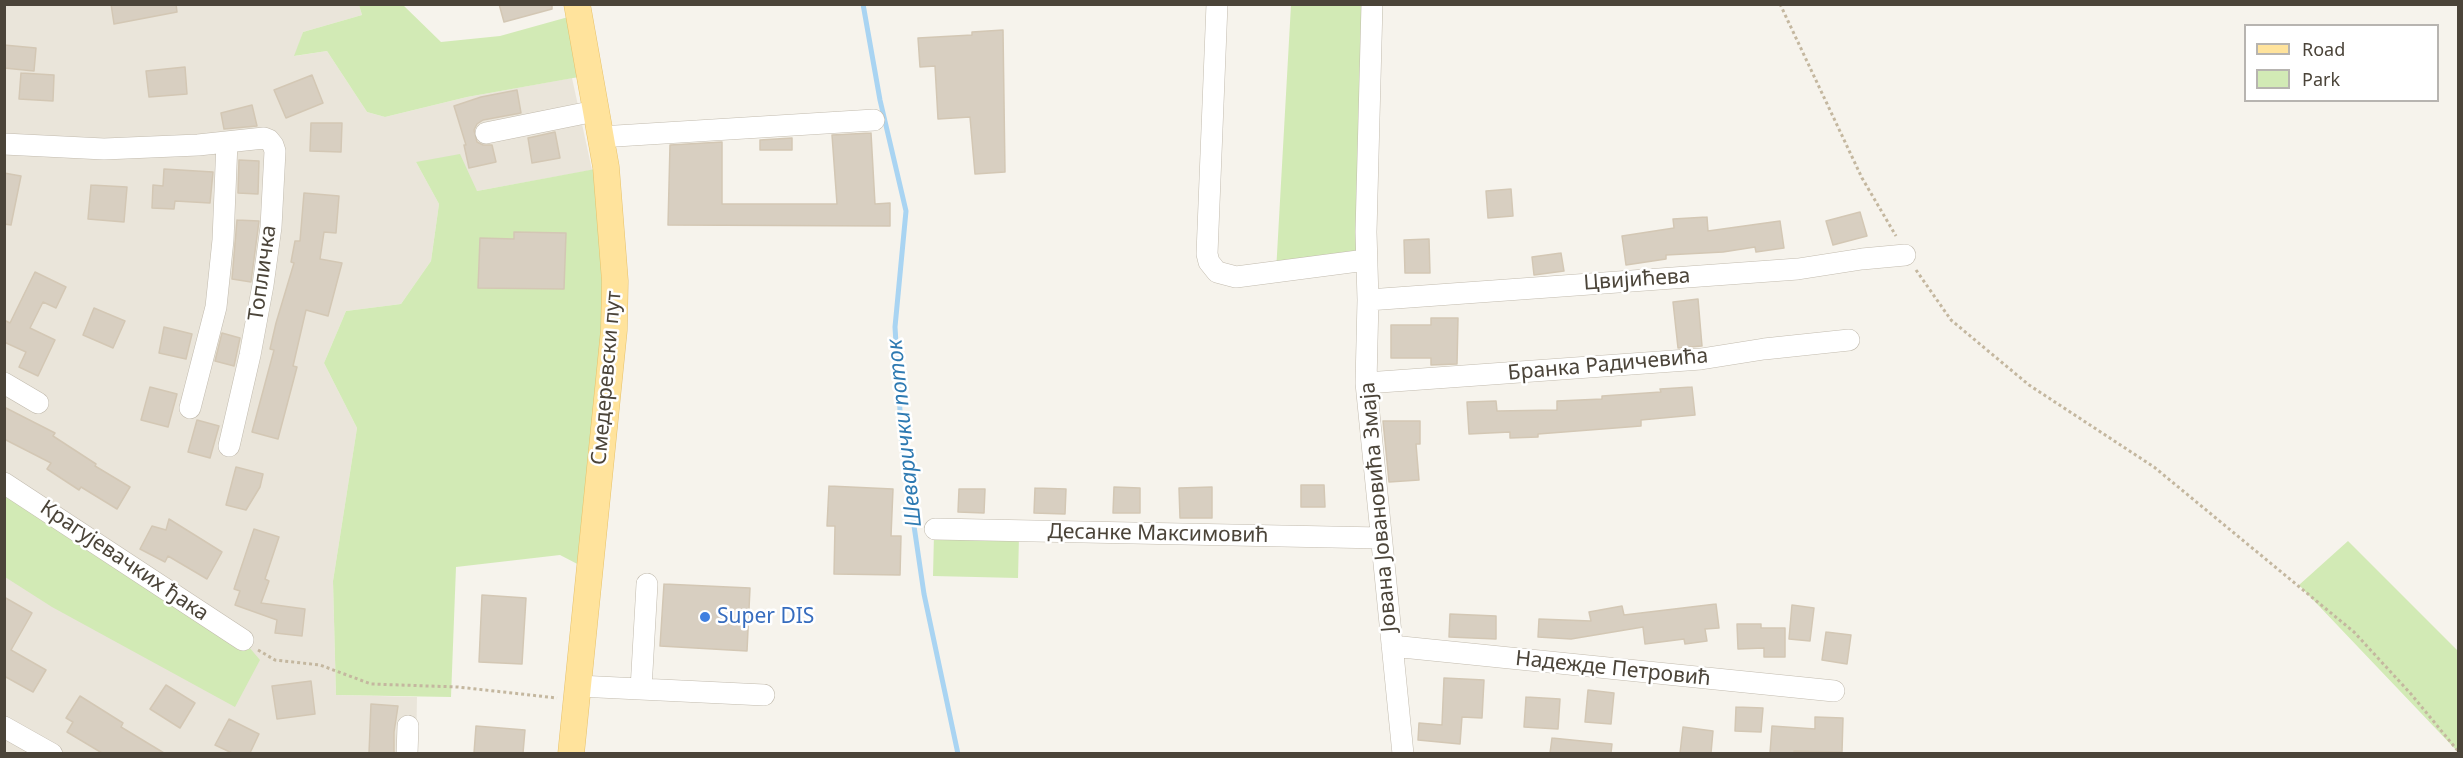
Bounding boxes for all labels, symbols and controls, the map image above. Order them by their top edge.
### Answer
legend [2244,24,2439,102]
text: Road [2302,37,2345,61]
text: Park [2302,67,2340,91]
street label: Топличка [244,224,282,322]
street label: Цвијићева [1583,264,1691,296]
street label: Смедеревски пут [587,290,627,466]
water label: Шеварички поток [882,338,928,528]
street label: Бранка Радичевића [1507,344,1709,386]
street label: Јована Јовановића Змаја [1356,381,1402,633]
street label: Крагујевачких ђака [35,495,213,627]
street label: Десанке Максимовић [1047,519,1269,549]
place label: Super DIS [717,604,814,630]
marker: Super DIS [698,610,712,624]
street label: Надежде Петровић [1514,646,1712,692]

